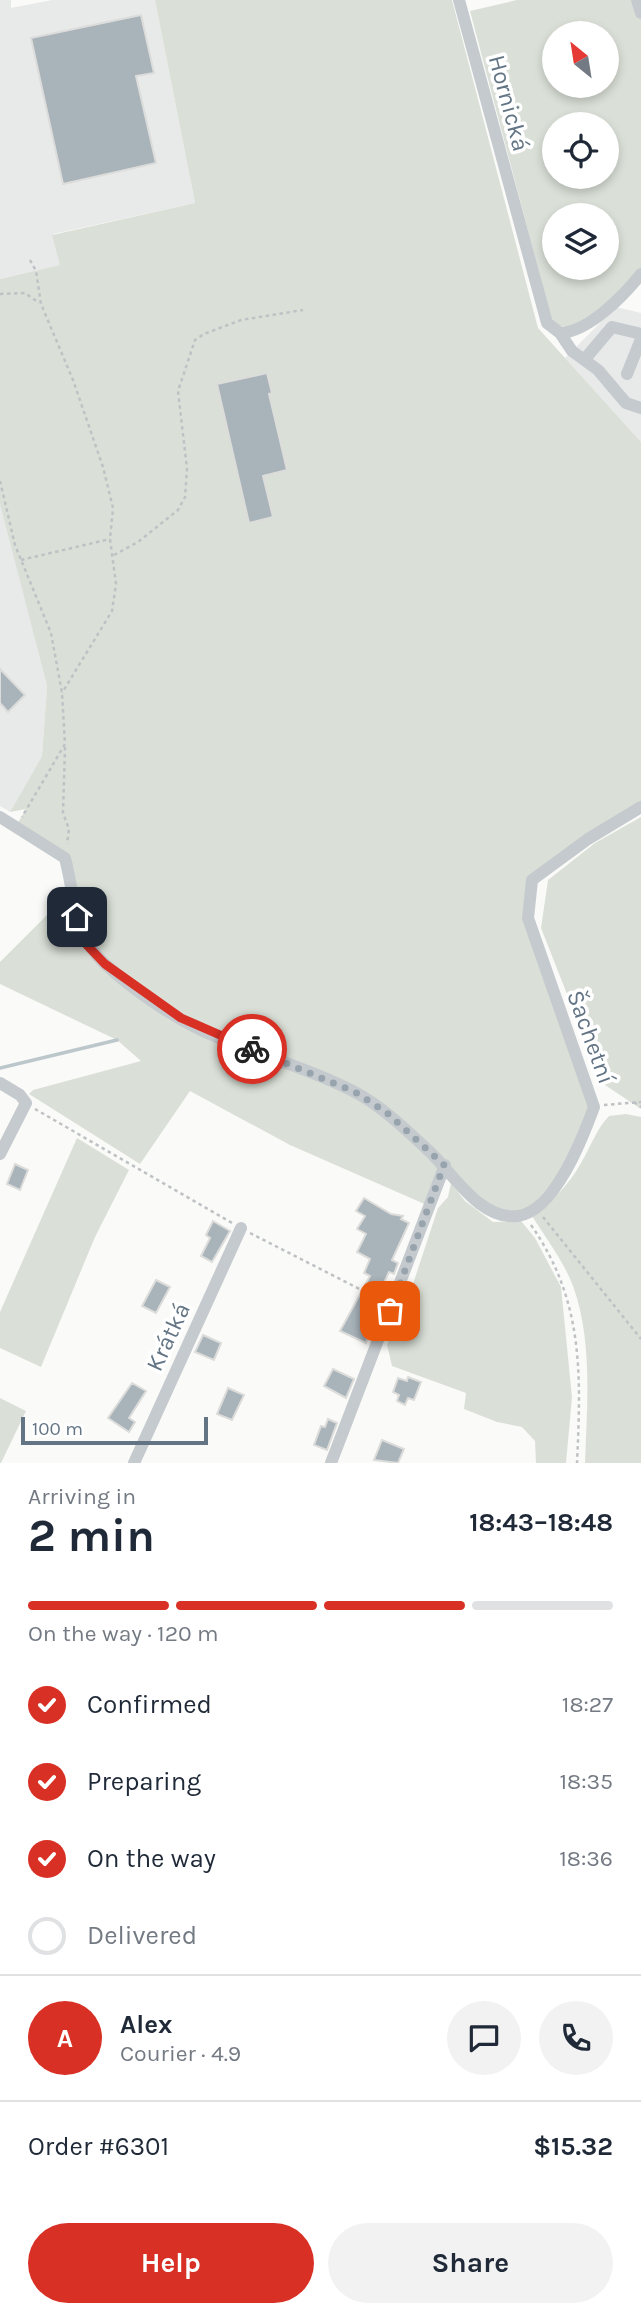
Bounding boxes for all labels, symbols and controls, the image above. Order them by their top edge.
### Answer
north arrow [542,21,620,98]
map controls [542,21,619,280]
street label: Hornická [483,52,535,154]
button: locate [542,112,619,189]
button: layers [542,203,619,280]
pin [47,887,107,947]
icon: home [58,898,96,936]
street label: Šachetní [561,986,622,1088]
courier [217,1014,287,1084]
icon: bike [233,1030,271,1068]
pin [360,1281,420,1341]
icon: bag [371,1292,409,1330]
street label: Krátká [140,1298,196,1376]
scale bar [21,1414,208,1446]
text: 100 m [32,1418,83,1440]
text: Arriving in [28,1483,136,1510]
text: 18:43–18:48 [469,1507,613,1538]
text: 2 min [28,1509,155,1563]
text: On the way · 120 m [28,1620,219,1647]
icon: check [28,1686,66,1724]
text: Confirmed [87,1689,212,1720]
text: 18:27 [562,1691,613,1718]
icon: check [28,1763,66,1801]
text: Preparing [87,1766,201,1797]
text: 18:35 [559,1768,613,1795]
icon: check [28,1840,66,1878]
text: On the way [87,1843,216,1874]
text: 18:36 [559,1845,613,1872]
text: Delivered [87,1920,197,1951]
button: chat [447,2001,521,2075]
button: phone [539,2001,613,2075]
text: Alex [120,2009,172,2040]
text: A [57,2023,73,2054]
text: Courier · 4.9 [120,2040,241,2067]
text: Order #6301 [28,2131,169,2162]
text: $15.32 [533,2131,613,2162]
button: Help [28,2223,314,2303]
button: Share [328,2223,613,2303]

